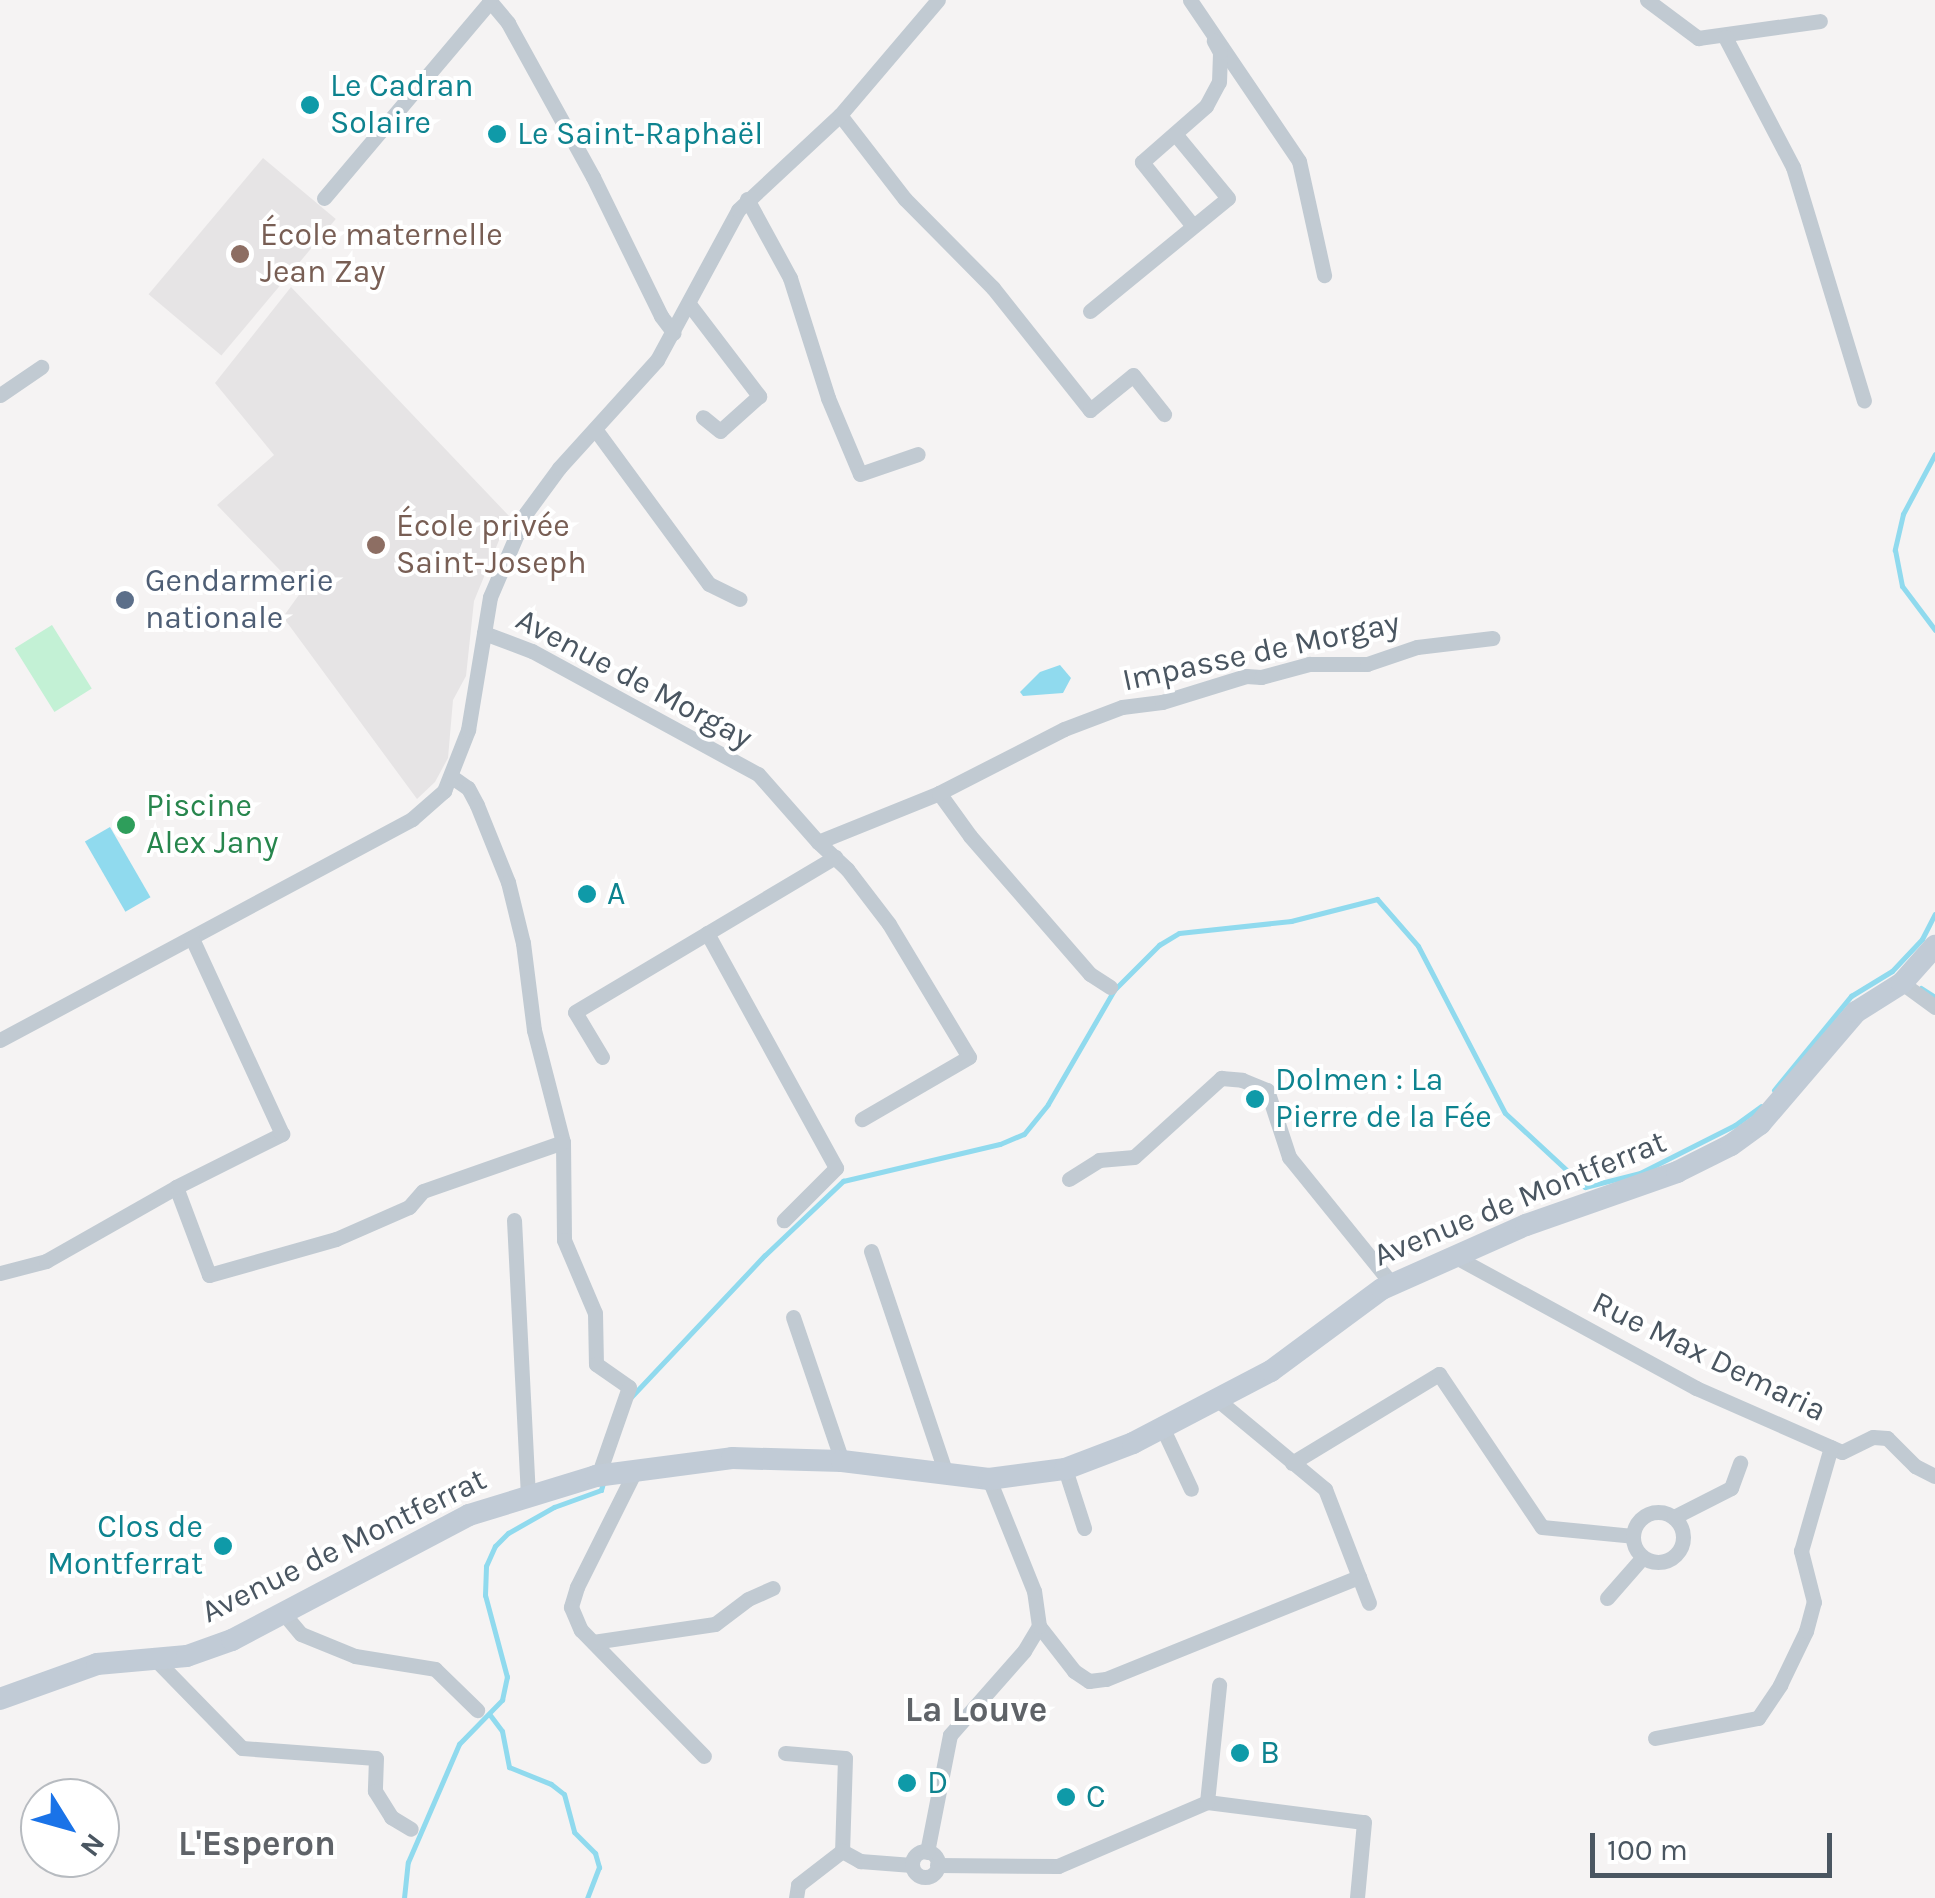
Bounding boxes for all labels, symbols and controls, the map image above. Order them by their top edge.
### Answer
place label: Le Cadran Solaire [330,68,474,143]
marker: Le Cadran Solaire [299,94,321,116]
place label: Le Saint-Raphaël [517,115,763,153]
marker: Le Saint-Raphaël [486,123,508,145]
place label: École maternelle Jean Zay [260,217,503,292]
marker: École maternelle Jean Zay [229,243,251,265]
place label: École privée Saint-Joseph [396,508,587,583]
marker: École privée Saint-Joseph [365,534,387,556]
place label: Gendarmerie nationale [145,563,333,638]
marker: Gendarmerie nationale [114,589,136,611]
street label: Avenue de Morgay [509,601,759,757]
street label: Impasse de Morgay [1119,604,1403,700]
place label: Piscine Alex Jany [146,788,278,863]
marker: Piscine Alex Jany [115,814,137,836]
place label: A [607,875,625,913]
marker: A [576,883,598,905]
place label: Dolmen : La Pierre de la Fée [1275,1062,1492,1137]
marker: Dolmen : La Pierre de la Fée [1244,1088,1266,1110]
street label: Avenue de Montferrat [1368,1123,1672,1275]
street label: Rue Max Demaria [1586,1284,1832,1430]
street label: Avenue de Montferrat [195,1460,493,1632]
place label: Clos de Montferrat [47,1509,203,1584]
marker: Clos de Montferrat [212,1535,234,1557]
district label: La Louve [905,1689,1047,1731]
place label: B [1260,1734,1280,1772]
marker: B [1229,1742,1251,1764]
place label: D [927,1764,948,1802]
marker: D [896,1772,918,1794]
north arrow [20,1778,120,1878]
place label: C [1086,1778,1106,1816]
marker: C [1055,1786,1077,1808]
scale bar [1595,1813,1838,1875]
district label: L'Esperon [178,1823,336,1865]
text: N [74,1827,112,1863]
text: 100 m [1607,1832,1688,1868]

